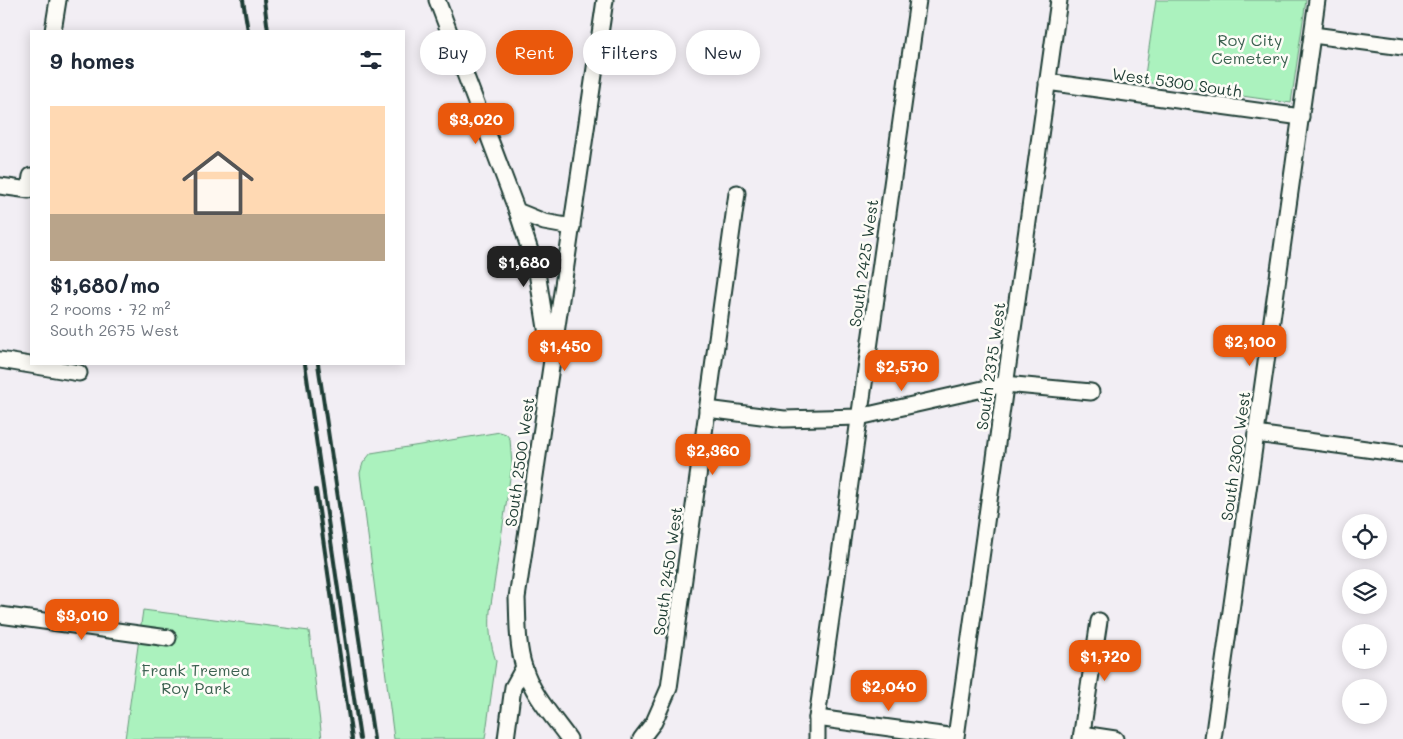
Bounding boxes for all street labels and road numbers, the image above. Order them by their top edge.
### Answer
street label: West 5300 South [1111,63,1243,101]
street label: South 2425 West [844,198,882,328]
street label: South 2375 West [971,301,1009,431]
street label: South 2300 West [1216,390,1254,522]
street label: South 2500 West [500,396,538,528]
street label: South 2450 West [648,505,686,637]

